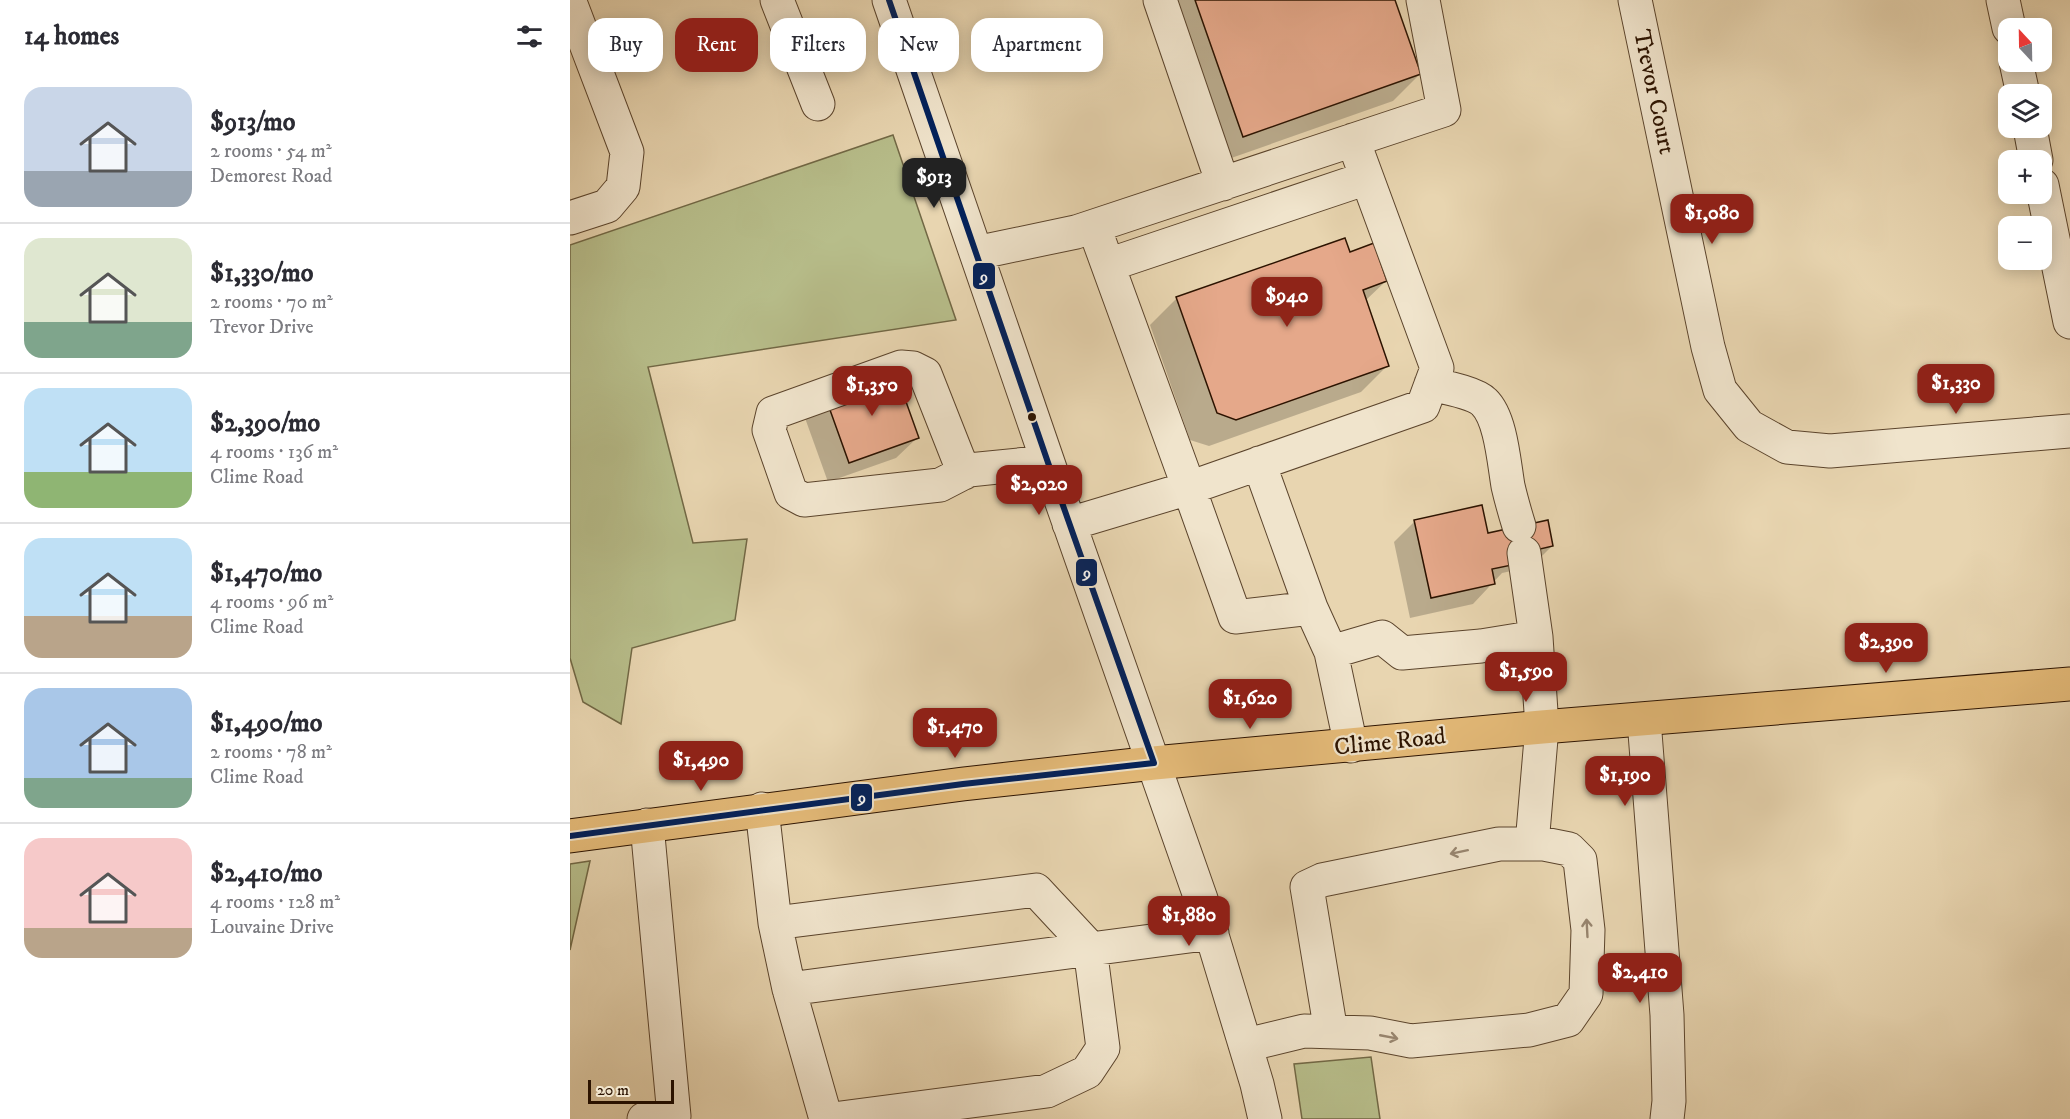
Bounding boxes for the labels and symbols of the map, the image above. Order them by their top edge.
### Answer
north arrow [1998,18,2052,72]
street label: Trevor Court [1626,27,1682,157]
pin: $913 [898,158,970,209]
pin: $1,080 [1663,194,1761,245]
line badge: 9 [972,262,996,290]
text: 9 [979,267,988,287]
pin: $940 [1251,277,1323,328]
pin: $1,330 [1907,364,2005,415]
pin: $1,350 [823,366,921,417]
unlabelled marker [1026,411,1038,423]
pin: $2,020 [990,465,1088,516]
line badge: 9 [1075,558,1098,587]
text: 9 [1082,563,1091,583]
pin: $2,390 [1837,623,1935,674]
pin: $1,590 [1477,652,1575,703]
pin: $1,620 [1201,679,1299,730]
pin: $1,470 [906,708,1004,759]
street label: Clime Road [1333,721,1447,763]
pin: $1,490 [652,741,750,792]
pin: $1,190 [1576,756,1674,807]
line badge: 9 [850,783,873,812]
text: 9 [857,788,866,808]
one-way arrow [1450,847,1469,858]
pin: $1,880 [1140,896,1238,947]
one-way arrow [1582,918,1593,938]
pin: $2,410 [1591,953,1689,1004]
one-way arrow [1379,1032,1399,1043]
scale bar [588,1077,674,1104]

